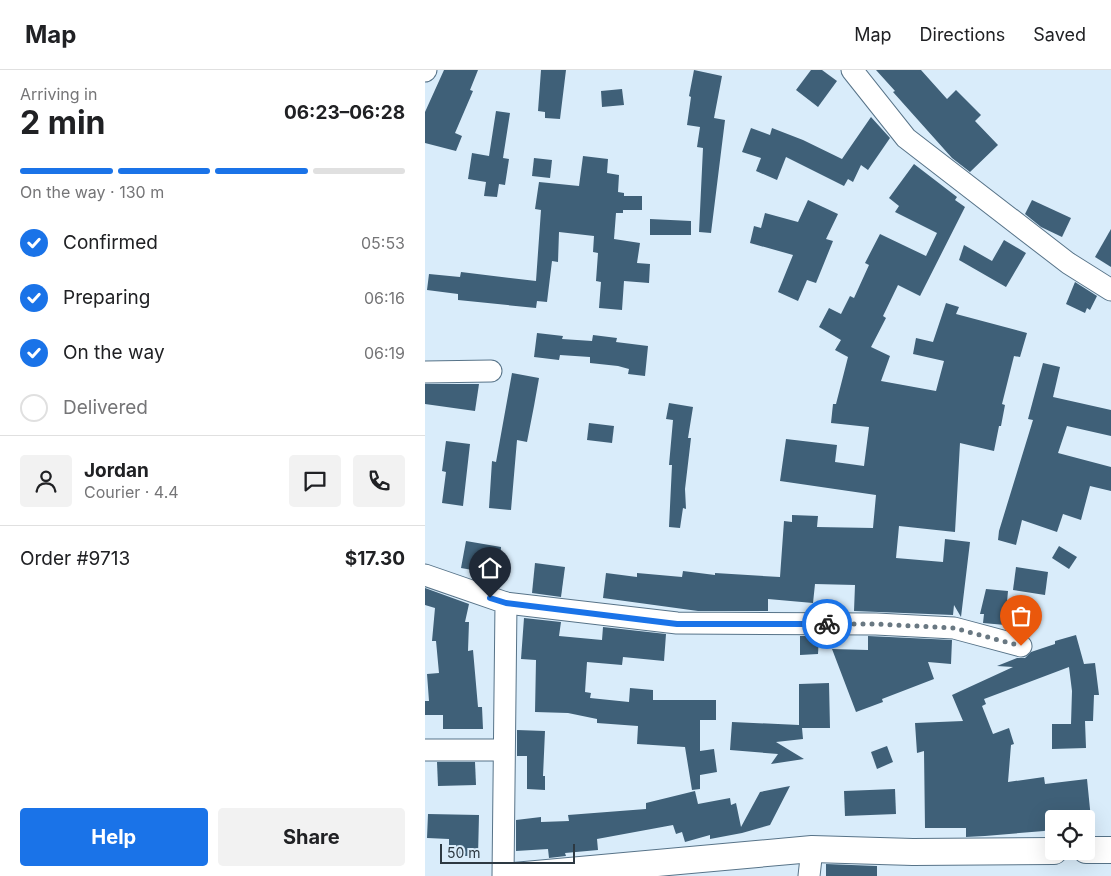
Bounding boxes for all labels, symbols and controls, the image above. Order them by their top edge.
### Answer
text: Map [25,20,76,49]
text: Map [854,24,892,45]
text: Directions [920,24,1005,45]
text: Saved [1033,24,1086,45]
text: Arriving in [20,84,97,104]
text: 06:23–06:28 [284,101,405,124]
text: 2 min [20,103,106,142]
text: On the way · 130 m [20,182,164,202]
icon: check [20,229,48,257]
text: Confirmed [63,231,158,254]
text: 05:53 [361,233,405,253]
icon: check [20,284,48,312]
text: Preparing [63,286,150,309]
text: 06:16 [364,288,405,308]
icon: check [20,339,48,367]
text: On the way [63,341,165,364]
text: 06:19 [364,343,405,363]
text: Delivered [63,396,148,419]
button: person [20,455,72,507]
button: chat [289,455,341,507]
button: phone [353,455,405,507]
text: Jordan [84,459,149,482]
text: Courier · 4.4 [84,482,179,502]
text: Order #9713 [20,547,130,570]
text: $17.30 [345,547,405,570]
pin [469,547,511,598]
icon: home [476,554,504,582]
pin [1000,595,1042,646]
courier [802,599,852,649]
icon: bag [1007,602,1035,630]
icon: bike [813,610,841,638]
button: Help [20,808,208,866]
button: Share [218,808,405,866]
map controls [1045,810,1095,860]
button: locate [1045,810,1095,860]
scale bar [440,841,575,864]
text: 50 m [447,844,481,861]

